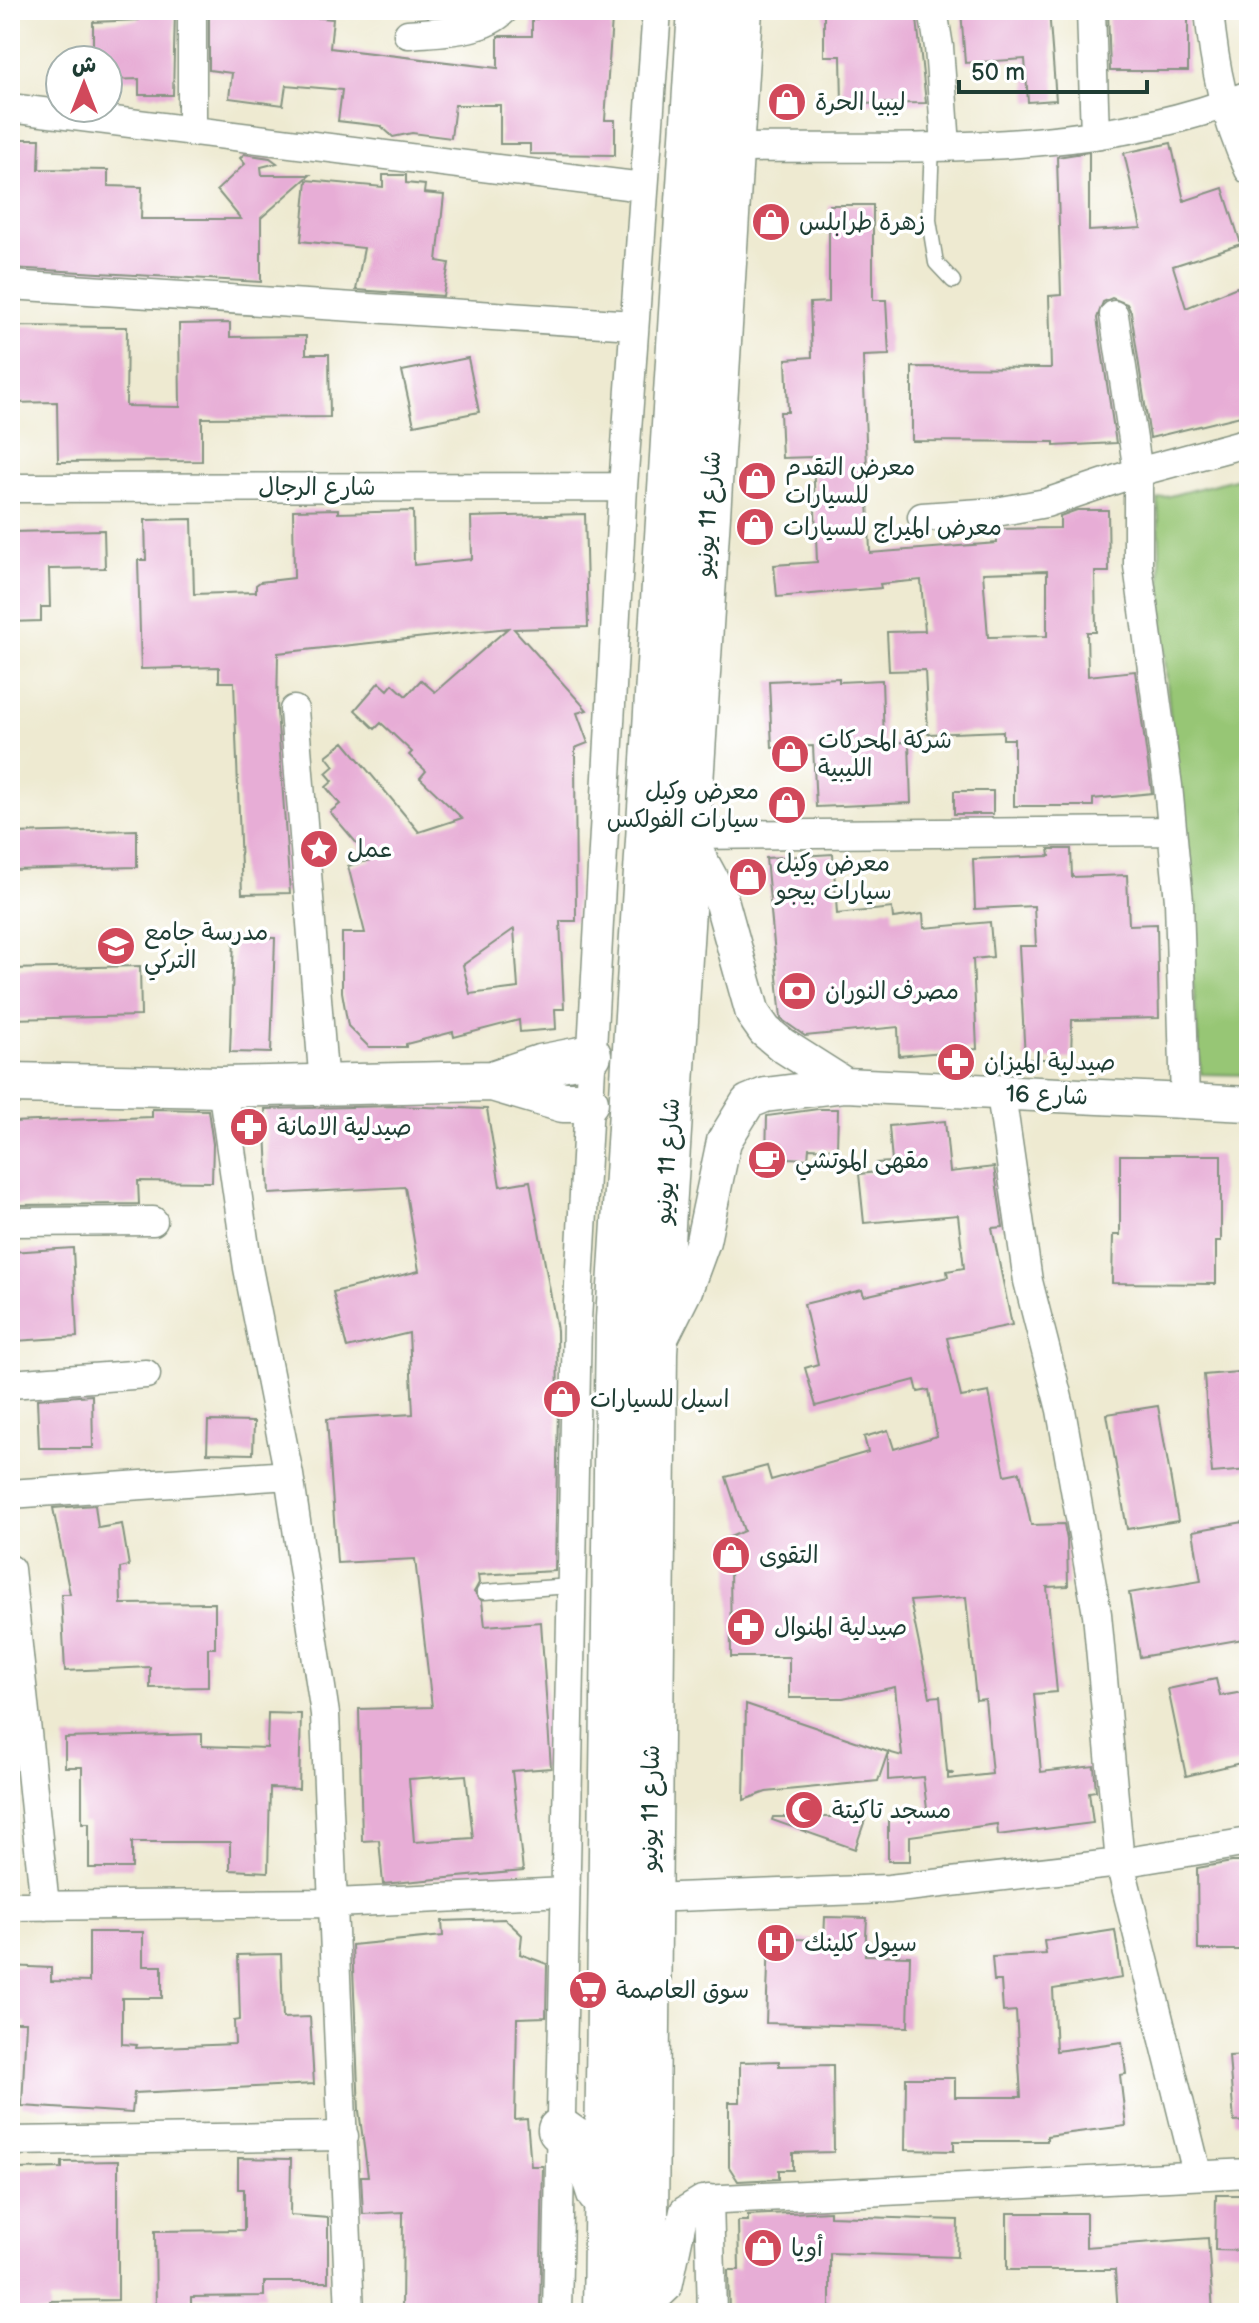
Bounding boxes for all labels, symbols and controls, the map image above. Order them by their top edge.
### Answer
north arrow [44,44,124,124]
scale bar [959,44,1147,94]
text: ش [72,52,96,79]
text: 50 m [971,58,1025,87]
shop icon: ليبيا الحرة [766,81,808,123]
place label: ليبيا الحرة [815,88,906,117]
shop icon: زهرة طرابلس [750,201,792,243]
place label: زهرة طرابلس [799,208,926,237]
street label: شارع 11 يونيو [690,450,729,579]
place label: معرض التقدم للسيارات [785,453,915,510]
shop icon: معرض التقدم للسيارات [736,460,778,502]
street label: شارع الرجال [258,473,376,504]
shop icon: معرض الميراج للسيارات [734,506,776,548]
place label: معرض الميراج للسيارات [783,513,1002,543]
place label: شركة المحركات الليبية [818,726,952,783]
shop icon: شركة المحركات الليبية [769,733,811,775]
place label: معرض وكيل سيارات الفولكس [607,777,759,834]
shop icon: معرض وكيل سيارات الفولكس [766,784,808,826]
place icon: عمل [298,828,340,870]
place label: عمل [347,835,392,864]
place label: معرض وكيل سيارات بيجو [774,849,892,906]
shop icon: معرض وكيل سيارات بيجو [727,856,769,898]
place label: مدرسة جامع التركي [144,918,269,981]
school or university icon: مدرسة جامع التركي [95,925,137,967]
bank icon: مصرف النوران [776,970,818,1012]
place label: مصرف النوران [825,977,959,1006]
pharmacy icon: صيدلية الميزان [935,1041,977,1083]
place label: صيدلية الميزان [984,1048,1115,1077]
street label: شارع 16 [1005,1080,1089,1113]
street label: شارع 11 يونيو [649,1097,688,1226]
pharmacy icon: صيدلية الامانة [228,1106,270,1148]
place label: صيدلية الامانة [277,1113,412,1142]
cafe icon: مقهى الموتشي [746,1139,788,1181]
place label: مقهى الموتشي [795,1146,929,1181]
shop icon: اسيل للسيارات [541,1378,583,1420]
place label: اسيل للسيارات [590,1385,729,1414]
shop icon: التقوى [710,1534,752,1576]
place label: التقوى [759,1541,819,1570]
pharmacy icon: صيدلية المنوال [725,1606,767,1648]
place label: صيدلية المنوال [774,1613,907,1642]
street label: شارع 11 يونيو [635,1744,668,1873]
mosque icon: مسجد تاكيتة [783,1789,825,1831]
place label: مسجد تاكيتة [832,1796,951,1825]
hospital icon: سيول كلينك [755,1922,797,1964]
place label: سيول كلينك [804,1929,917,1958]
supermarket icon: سوق العاصمة [567,1969,609,2011]
place label: سوق العاصمة [616,1976,749,2005]
shop icon: أويا [742,2227,784,2269]
place label: أويا [791,2233,823,2263]

